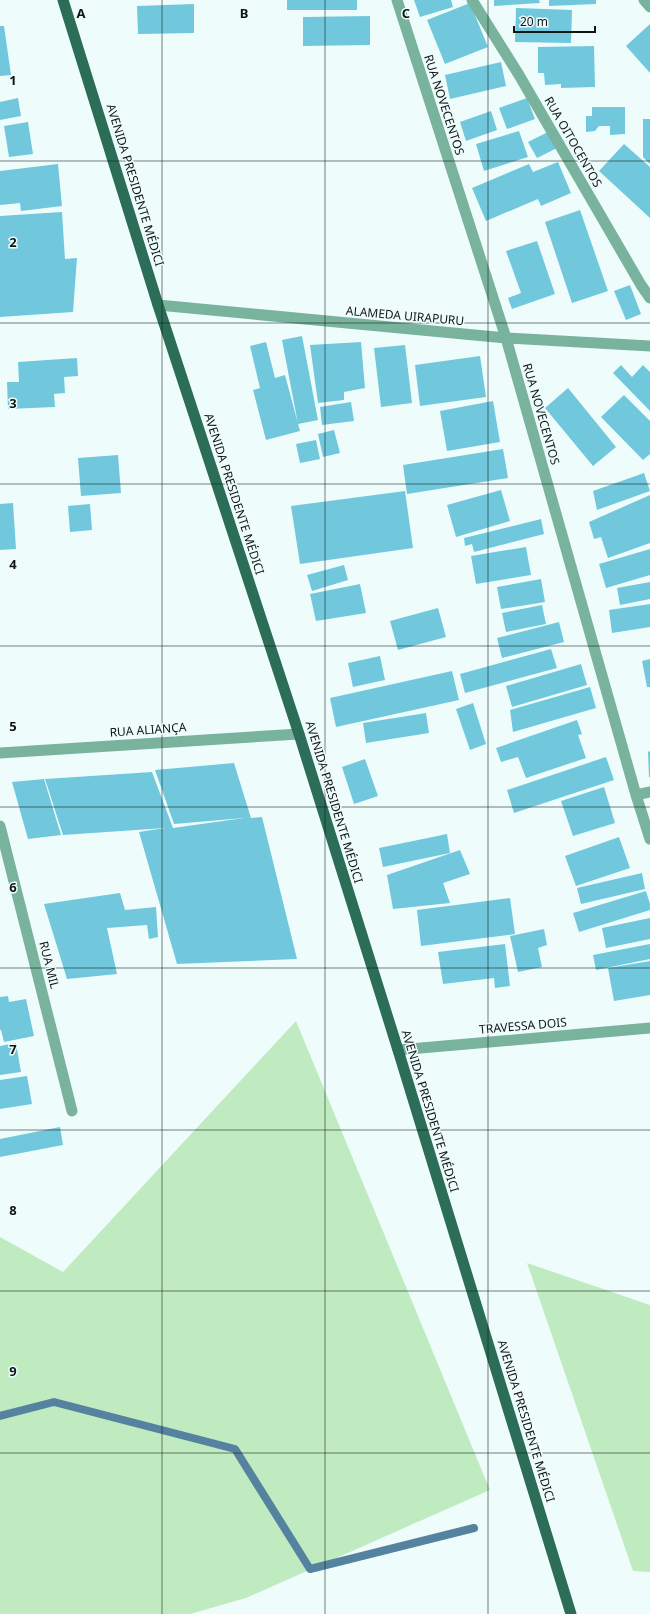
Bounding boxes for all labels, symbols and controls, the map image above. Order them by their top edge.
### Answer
text: A [77,4,86,22]
text: B [240,4,248,22]
text: C [402,4,410,22]
scale bar [514,8,595,34]
text: 20 m [520,13,548,30]
street label: RUA NOVECENTOS [420,52,469,158]
text: 1 [9,71,17,89]
street label: RUA OITOCENTOS [541,93,606,190]
street label: AVENIDA PRESIDENTE MÉDICI [103,102,168,268]
text: 2 [9,233,17,251]
street label: ALAMEDA UIRAPURU [345,302,465,329]
street label: RUA NOVECENTOS [519,361,564,467]
text: 3 [9,394,17,412]
street label: AVENIDA PRESIDENTE MÉDICI [200,411,269,577]
text: 4 [9,555,17,573]
text: 5 [9,717,17,735]
street label: RUA ALIANÇA [109,718,187,741]
street label: AVENIDA PRESIDENTE MÉDICI [302,719,367,885]
text: 6 [9,878,17,896]
street label: RUA MIL [35,939,64,990]
street label: TRAVESSA DOIS [478,1013,568,1038]
street label: AVENIDA PRESIDENTE MÉDICI [398,1028,463,1194]
text: 7 [9,1040,17,1058]
text: 8 [9,1201,17,1219]
street label: AVENIDA PRESIDENTE MÉDICI [494,1338,559,1504]
text: 9 [9,1362,17,1380]

